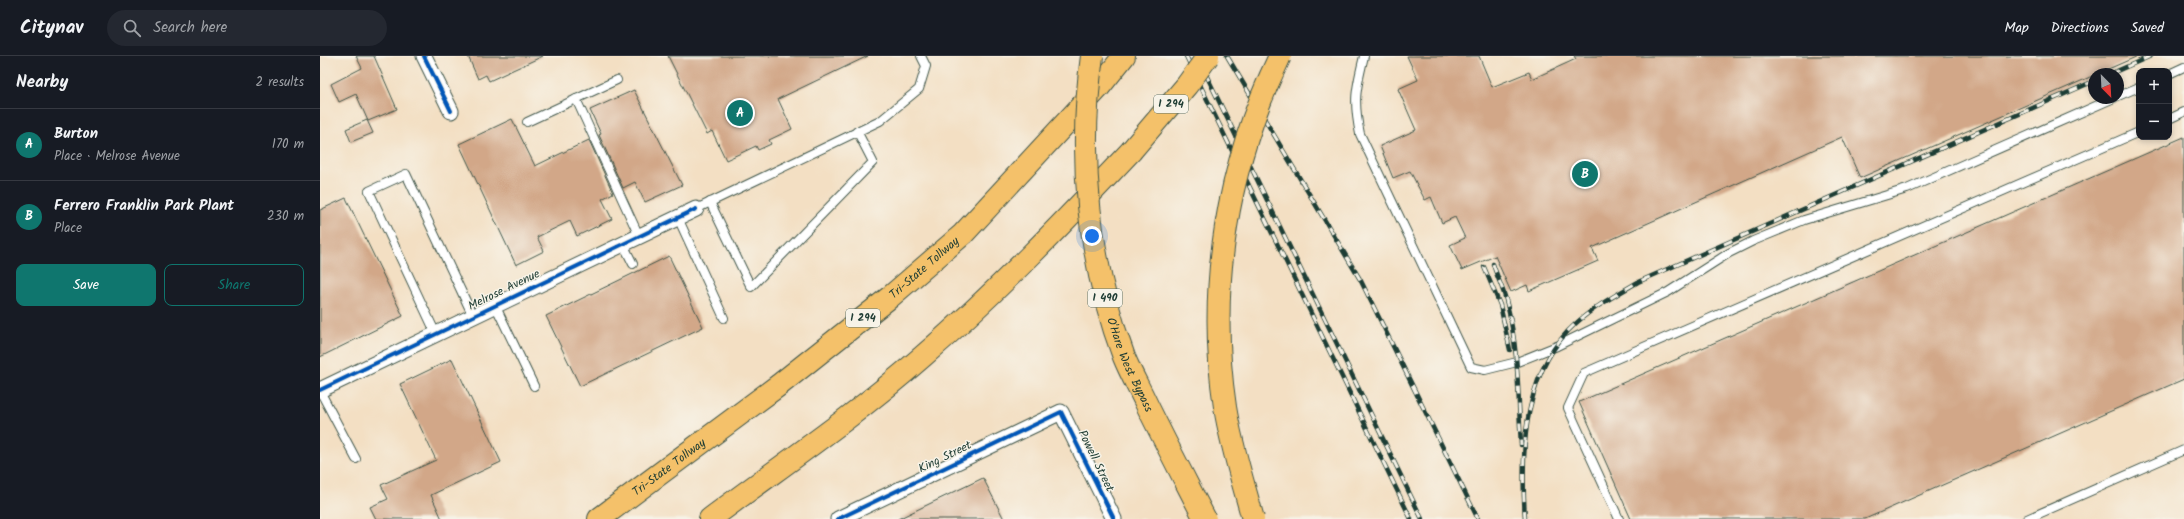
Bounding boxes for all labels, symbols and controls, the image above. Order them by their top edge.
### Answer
search box [107,10,387,46]
text: Citynav [20,13,83,43]
text: Search here [153,16,227,40]
icon: search [121,17,143,39]
text: Map [2004,17,2029,39]
text: Directions [2051,17,2109,39]
text: Saved [2131,17,2164,39]
north arrow [2088,68,2124,104]
map controls [2136,68,2172,140]
button: + [2136,68,2172,104]
text: Nearby [16,69,68,96]
text: 2 results [256,72,304,93]
road number: I 294 [1154,95,1188,113]
pin: A [727,98,753,128]
button: − [2136,104,2172,140]
text: Burton [54,122,98,146]
text: A [25,134,33,155]
text: 170 m [272,134,304,155]
text: Place · Melrose Avenue [54,146,180,167]
pin: B [1572,159,1598,189]
text: Ferrero Franklin Park Plant [54,194,234,218]
text: B [25,206,33,227]
text: 230 m [267,206,304,227]
text: Place [54,218,82,239]
your location [1082,226,1102,246]
street label: Tri-State Tollway [885,232,964,303]
button: Save [16,264,156,306]
button: Share [164,264,304,306]
street label: Melrose Avenue [465,264,544,316]
road number: I 490 [1088,289,1122,307]
road number: I 294 [846,309,880,327]
street label: O'Hare West Bypass [1102,315,1158,415]
street label: Powell Street [1073,427,1119,495]
street label: Tri-State Tollway [628,433,710,501]
street label: King Street [915,436,975,478]

